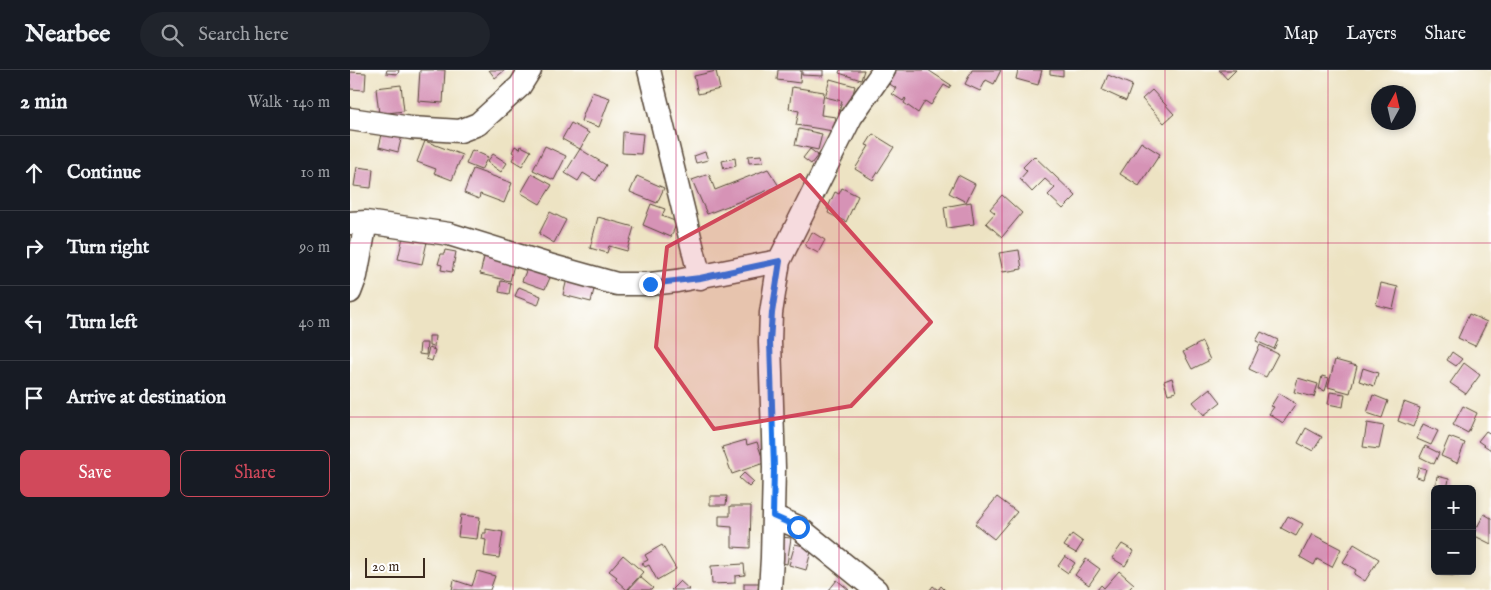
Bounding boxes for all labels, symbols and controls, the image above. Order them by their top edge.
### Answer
search box [140,12,490,57]
text: Nearbee [25,19,110,50]
icon: search [158,21,186,49]
text: Search here [198,23,289,47]
text: Map [1284,23,1318,46]
text: Layers [1346,23,1397,46]
text: Share [1425,23,1466,46]
north arrow [1371,85,1416,130]
text: 2 min [20,89,67,116]
text: Walk · 140 m [248,93,330,113]
icon: ahead [20,159,48,187]
text: Continue [67,161,141,185]
text: 10 m [300,163,330,183]
icon: right [20,234,48,262]
text: Turn right [67,236,149,260]
text: 90 m [299,238,330,258]
route end [639,273,662,296]
icon: left [20,309,48,337]
text: Turn left [67,311,138,335]
text: 40 m [298,313,330,333]
icon: arrive [20,384,48,412]
text: Arrive at destination [67,386,226,410]
button: Save [20,450,170,497]
button: Share [180,450,330,497]
map controls [1431,485,1476,575]
button: + [1431,485,1476,530]
route start [787,516,810,539]
button: − [1431,530,1476,575]
scale bar [365,555,425,578]
text: 20 m [372,558,399,576]

